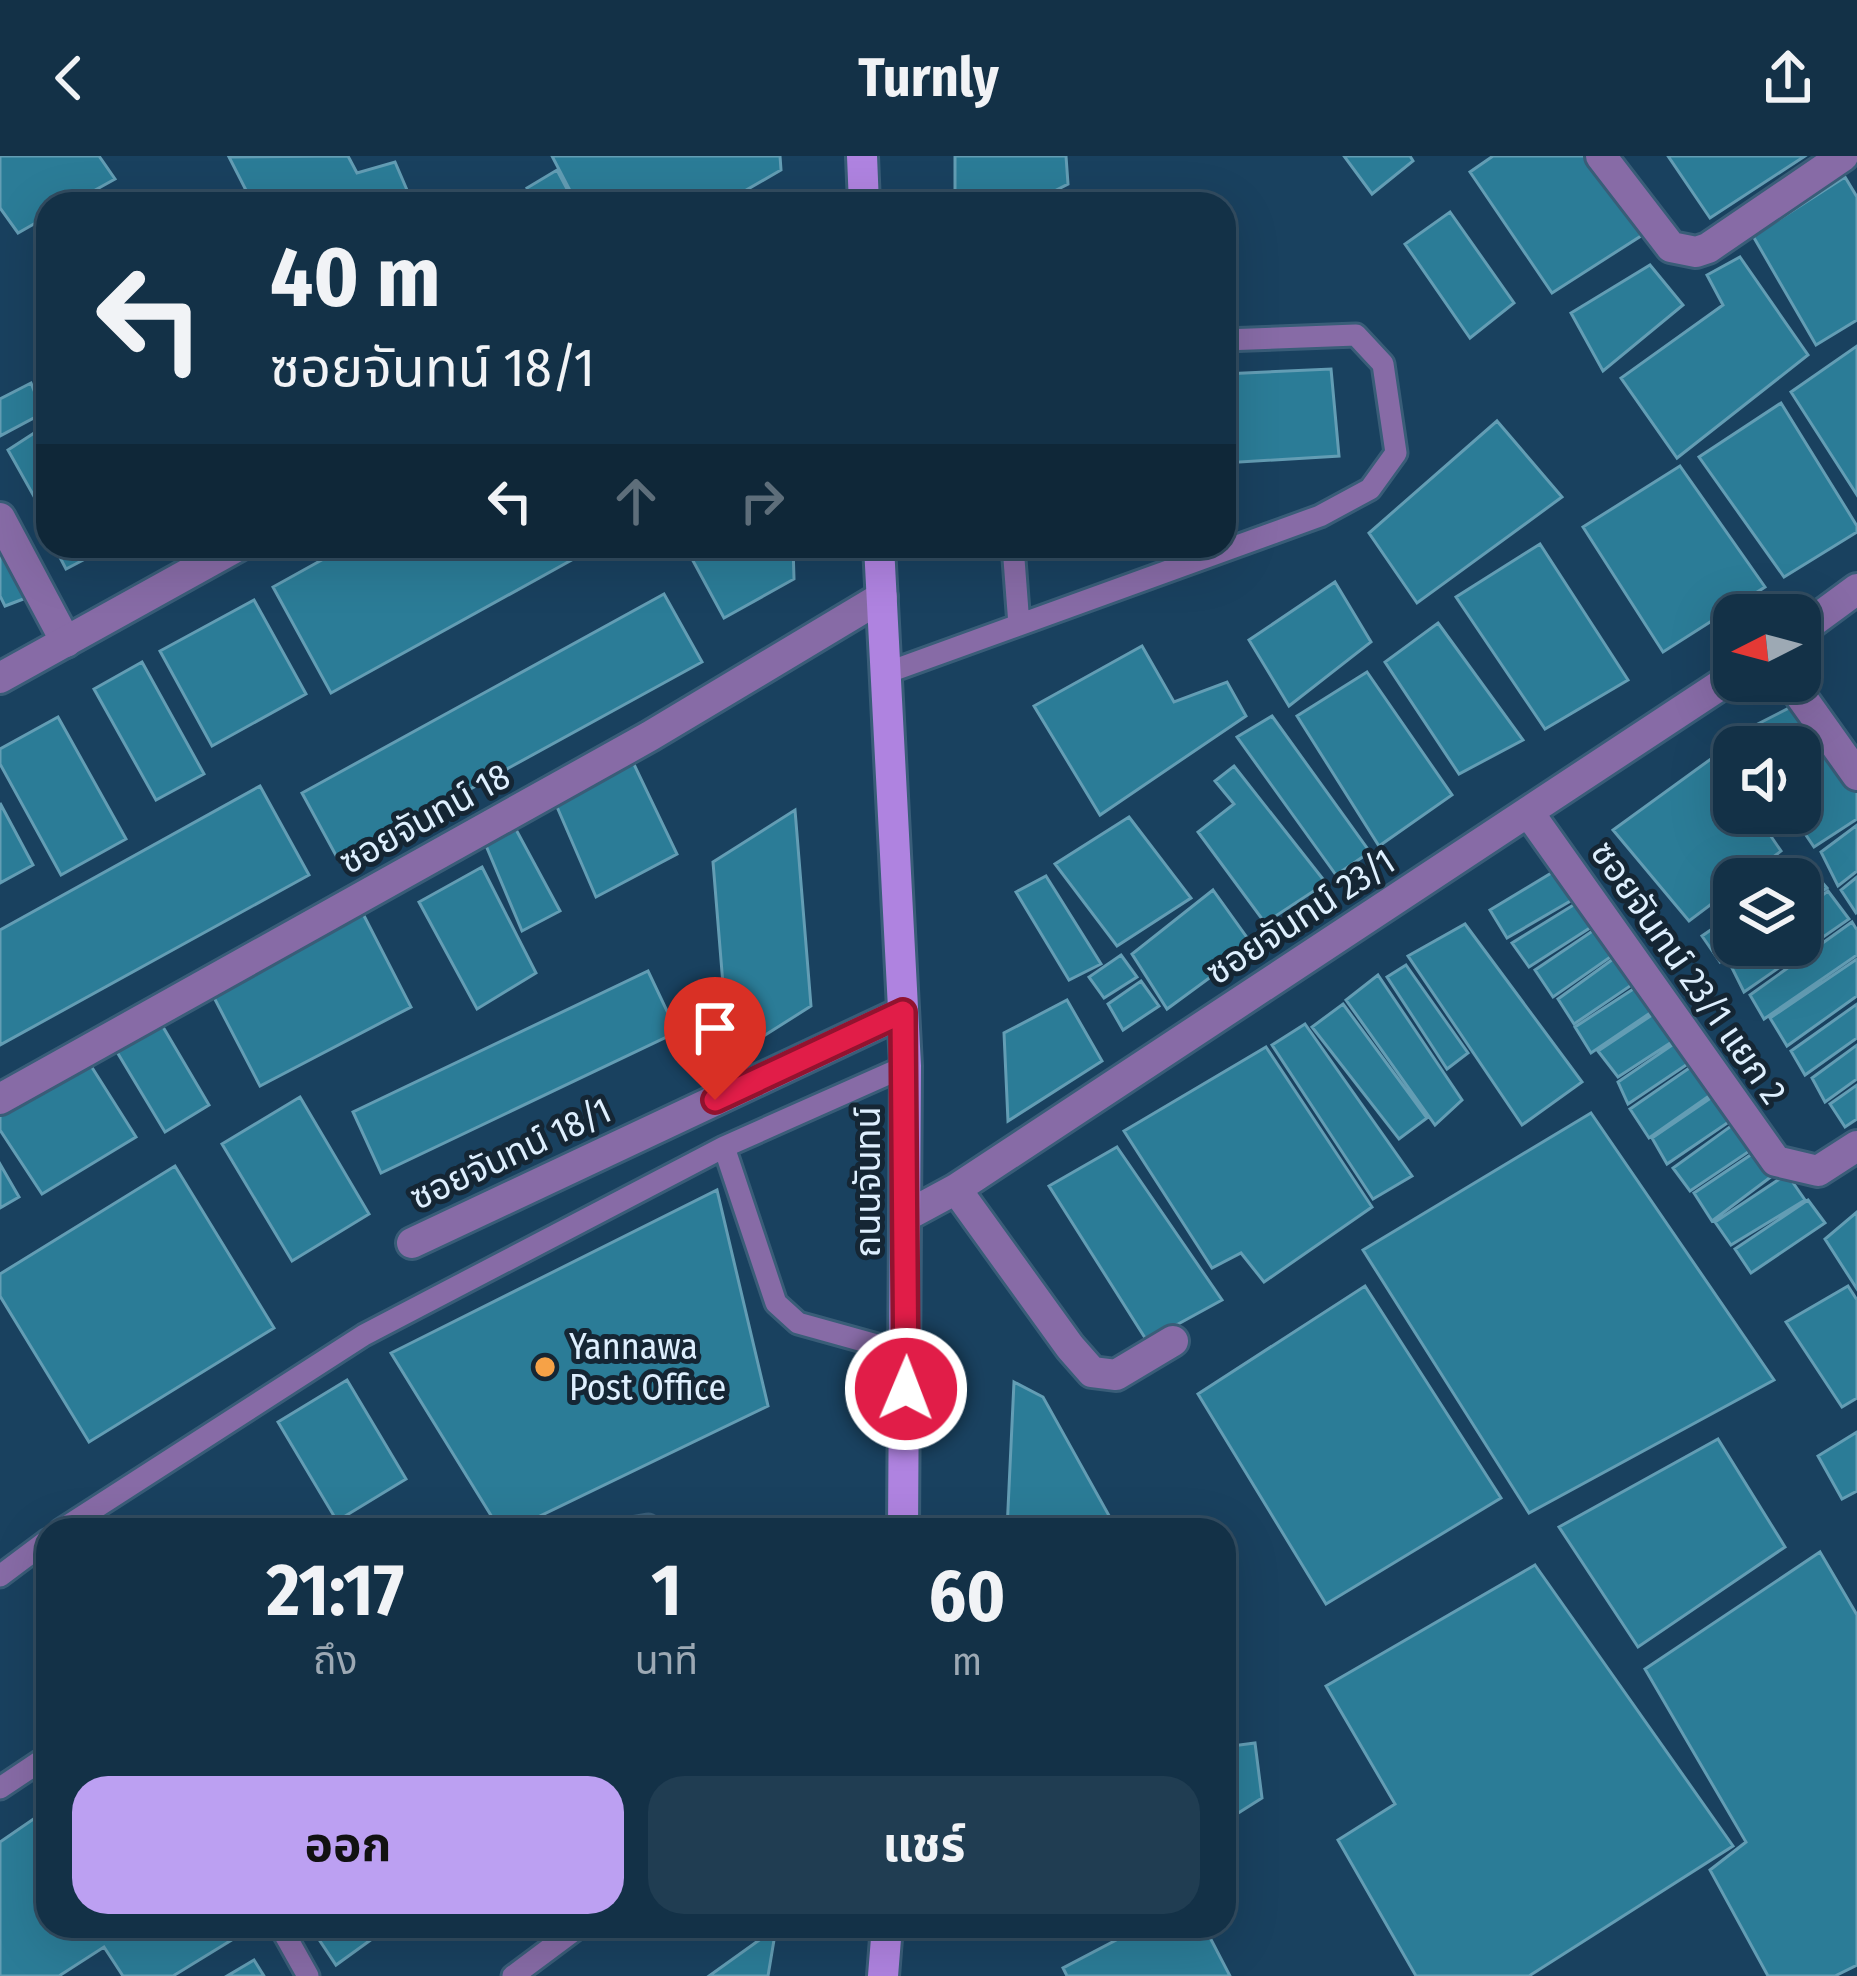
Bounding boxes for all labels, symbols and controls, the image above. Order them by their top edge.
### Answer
icon: back [36,45,102,111]
icon: share [1755,45,1821,111]
text: Turnly [858,46,999,110]
text: 40 m [270,227,441,328]
icon: left [72,240,228,396]
text: ซอยจันทน์ 18/1 [270,336,595,400]
icon: left [477,468,543,534]
icon: ahead [603,468,669,534]
icon: right [729,468,795,534]
north arrow [1713,594,1821,702]
map controls [1713,594,1821,966]
button: sound [1713,726,1821,834]
street label: ซอยจันทน์ 18 [332,754,517,884]
street label: ซอยจันทน์ 23/1 แยก 2 [1581,833,1795,1113]
street label: ซอยจันทน์ 23/1 [1198,840,1403,994]
button: layers [1713,858,1821,966]
pin [664,977,766,1100]
icon: arrive [682,995,748,1061]
street label: ซอยจันทน์ 18/1 [403,1088,618,1220]
street label: ถนนจันทน์ [846,1106,890,1258]
place label: Yannawa Post Office [569,1325,726,1410]
position arrow [843,1326,969,1452]
marker: Yannawa Post Office [532,1354,558,1380]
text: 21:17 [266,1548,404,1634]
text: 1 [651,1548,682,1634]
text: 60 [929,1554,1006,1640]
text: ถึง [313,1638,358,1684]
text: นาที [635,1638,698,1684]
text: m [952,1639,982,1685]
button: ออก [72,1776,624,1914]
button: แชร์ [648,1776,1200,1914]

